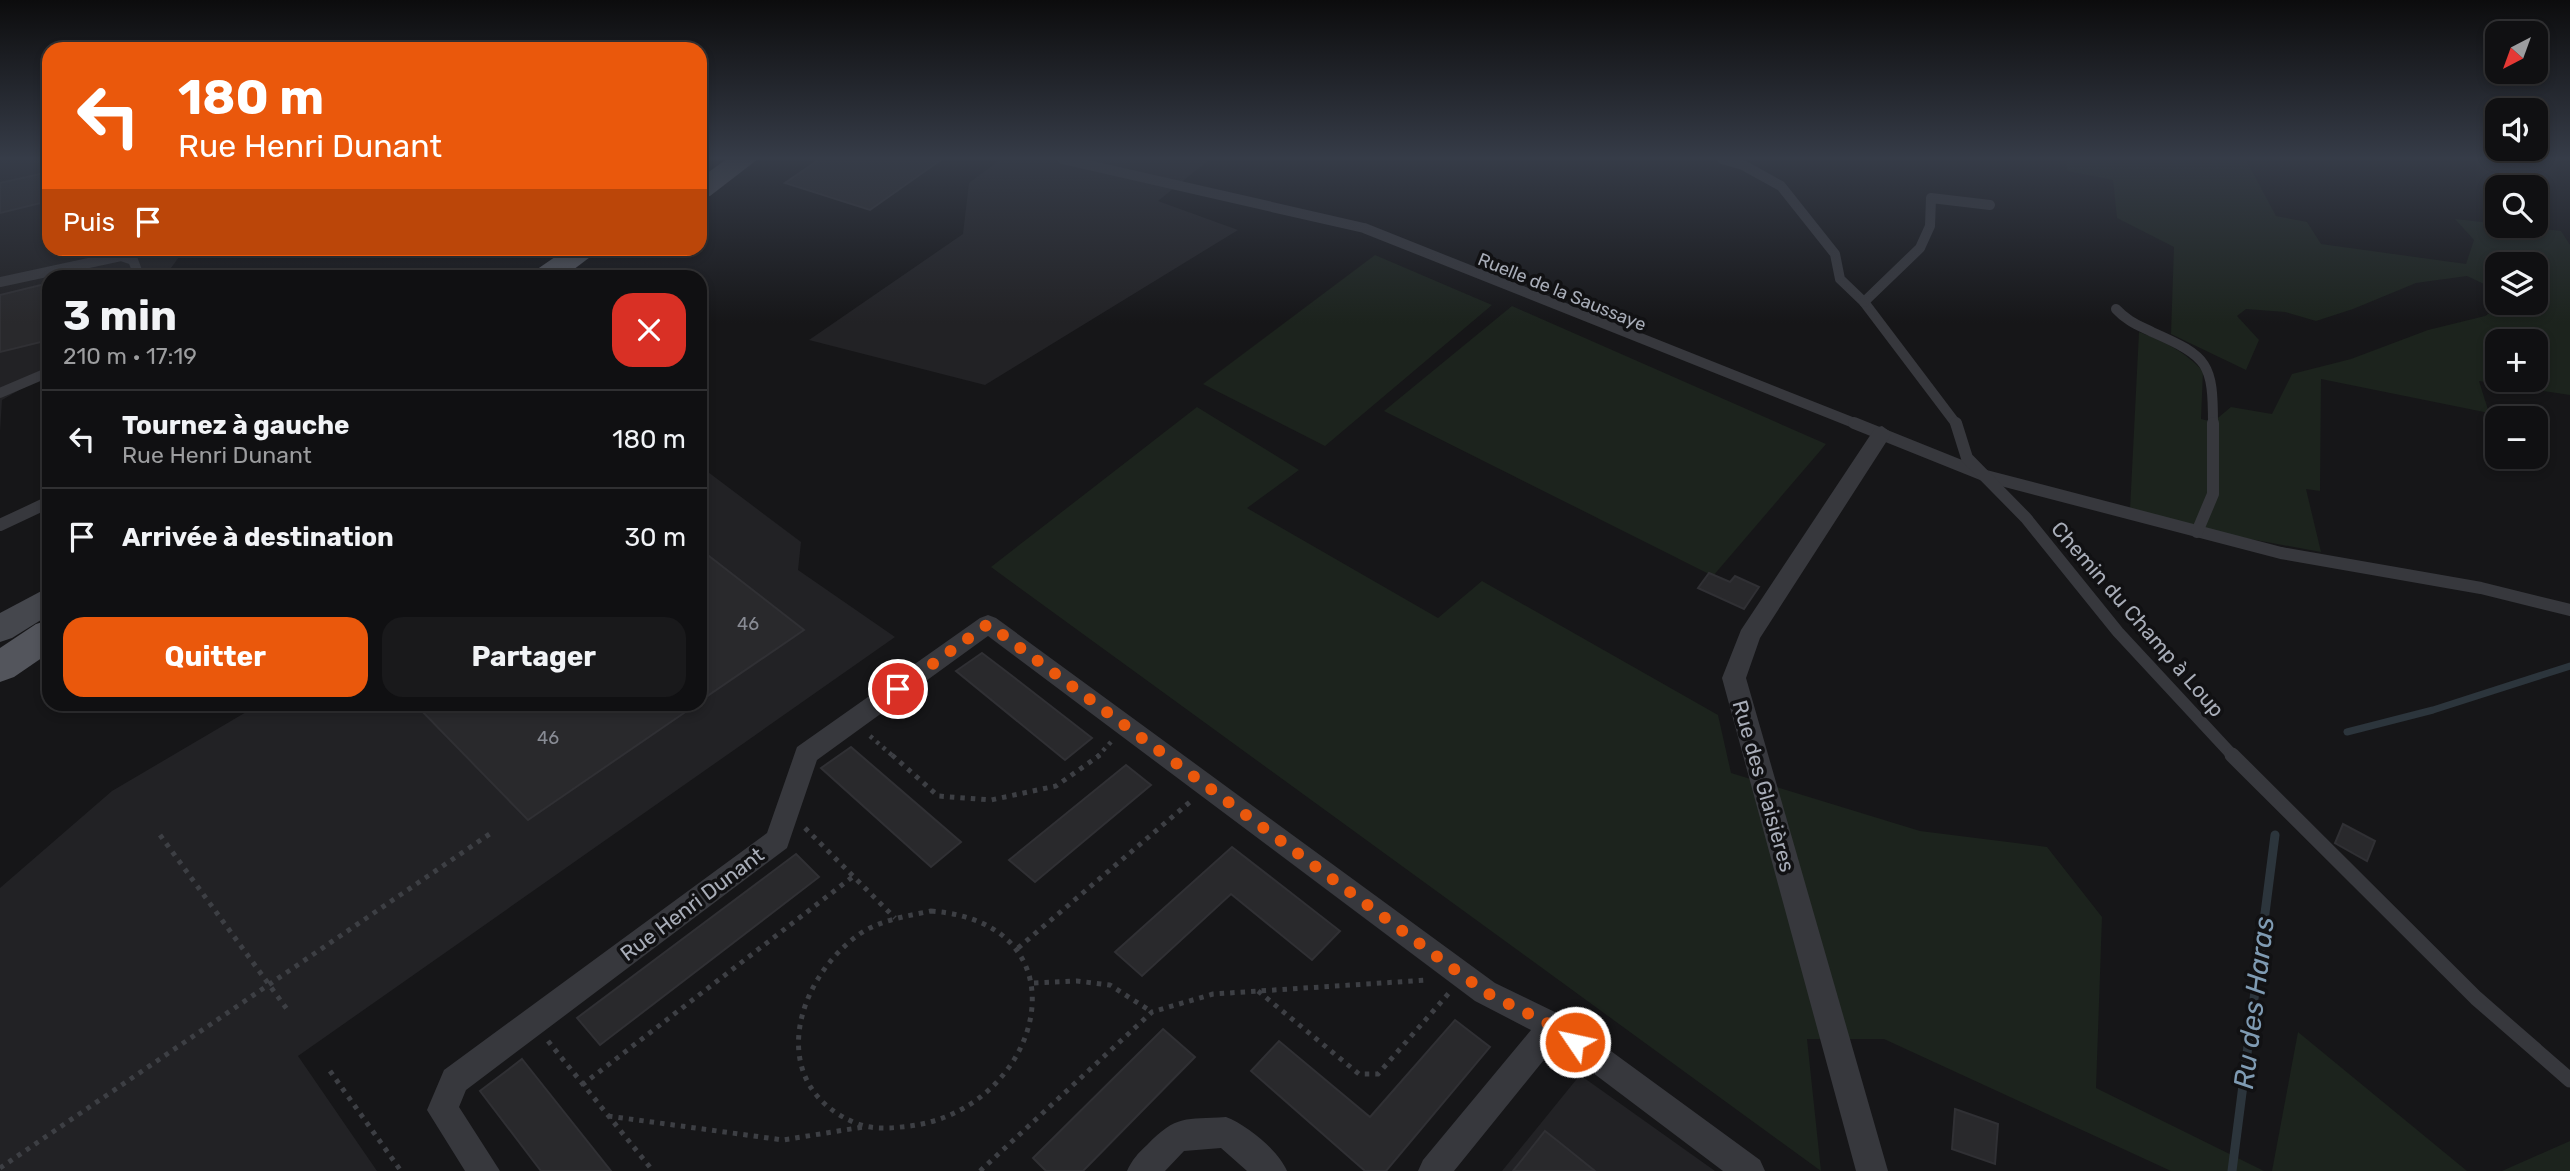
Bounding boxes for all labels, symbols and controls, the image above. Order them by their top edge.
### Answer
north arrow [2485,21,2548,84]
map controls [2485,21,2548,469]
text: 180 m [178,68,324,126]
icon: left [63,70,154,161]
button: sound [2485,98,2548,161]
text: Rue Henri Dunant [178,127,442,165]
button: search [2485,175,2548,238]
icon: arrive [129,203,167,241]
text: Puis [63,207,115,238]
street label: Ruelle de la Saussaye [1475,248,1649,336]
button: layers [2485,252,2548,315]
text: 3 min [63,291,177,341]
button: close [612,293,686,367]
button: + [2485,329,2548,392]
text: 210 m · 17:19 [63,342,197,370]
button: − [2485,406,2548,469]
text: Tournez à gauche [122,410,350,441]
icon: left [63,420,101,458]
text: 180 m [612,424,686,455]
text: Rue Henri Dunant [122,441,312,469]
street label: Chemin du Champ à Loup [2046,516,2230,722]
icon: arrive [63,518,101,556]
text: Arrivée à destination [122,522,394,553]
text: 30 m [624,522,686,553]
house number: 46 [737,613,759,635]
button: Quitter [63,617,368,697]
button: Partager [382,617,686,697]
pin [868,659,928,719]
icon: arrive [879,670,917,708]
street label: Rue des Glaisières [1728,697,1800,875]
house number: 46 [537,727,559,749]
street label: Rue Henri Dunant [615,842,769,966]
water label: Ru des Haras [2227,915,2281,1091]
position arrow [1538,1005,1612,1079]

